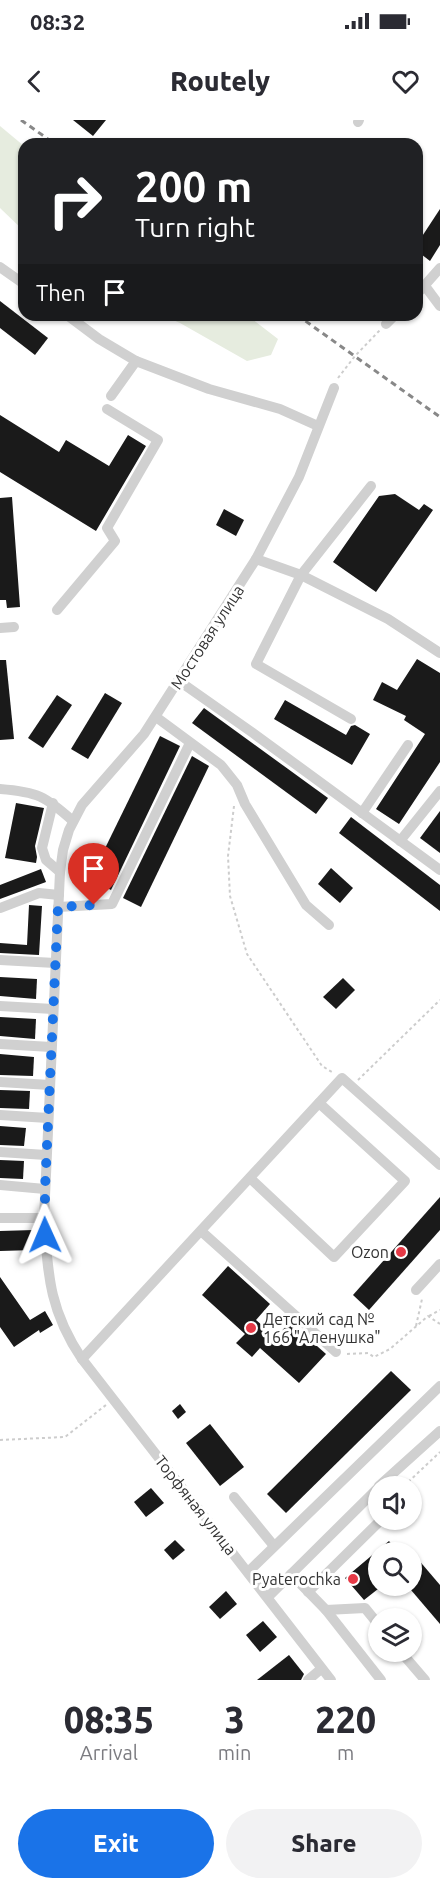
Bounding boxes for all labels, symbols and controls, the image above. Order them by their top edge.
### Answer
text: 08:32 [30,9,85,34]
icon: back [18,65,51,98]
icon: heart [389,65,422,98]
text: Routely [170,66,270,96]
icon: right [36,162,114,240]
text: 200 m [135,163,252,210]
text: Turn right [135,212,255,242]
icon: arrive [98,276,131,309]
text: Then [36,280,86,305]
street label: Мостовая улица [167,582,247,692]
pin [68,843,119,905]
icon: arrive [77,852,110,885]
position arrow [13,1203,77,1267]
place label: Ozon [351,1243,389,1261]
marker: Ozon [394,1245,408,1259]
place label: Детский сад № 166 "Аленушка" [263,1310,381,1346]
marker: Детский сад № 166 "Аленушка" [244,1321,258,1335]
street label: Торфяная улица [152,1452,240,1558]
map controls [368,1476,422,1662]
button: sound [368,1476,422,1530]
button: search [368,1542,422,1596]
place label: Pyaterochka [252,1570,341,1588]
marker: Pyaterochka [346,1572,360,1586]
button: layers [368,1608,422,1662]
text: 08:35 [64,1699,154,1740]
text: 3 [224,1699,245,1740]
text: 220 [315,1699,376,1740]
text: Arrival [80,1741,138,1764]
text: min [218,1741,251,1764]
text: m [337,1741,354,1764]
button: Exit [18,1809,214,1878]
button: Share [226,1809,422,1878]

